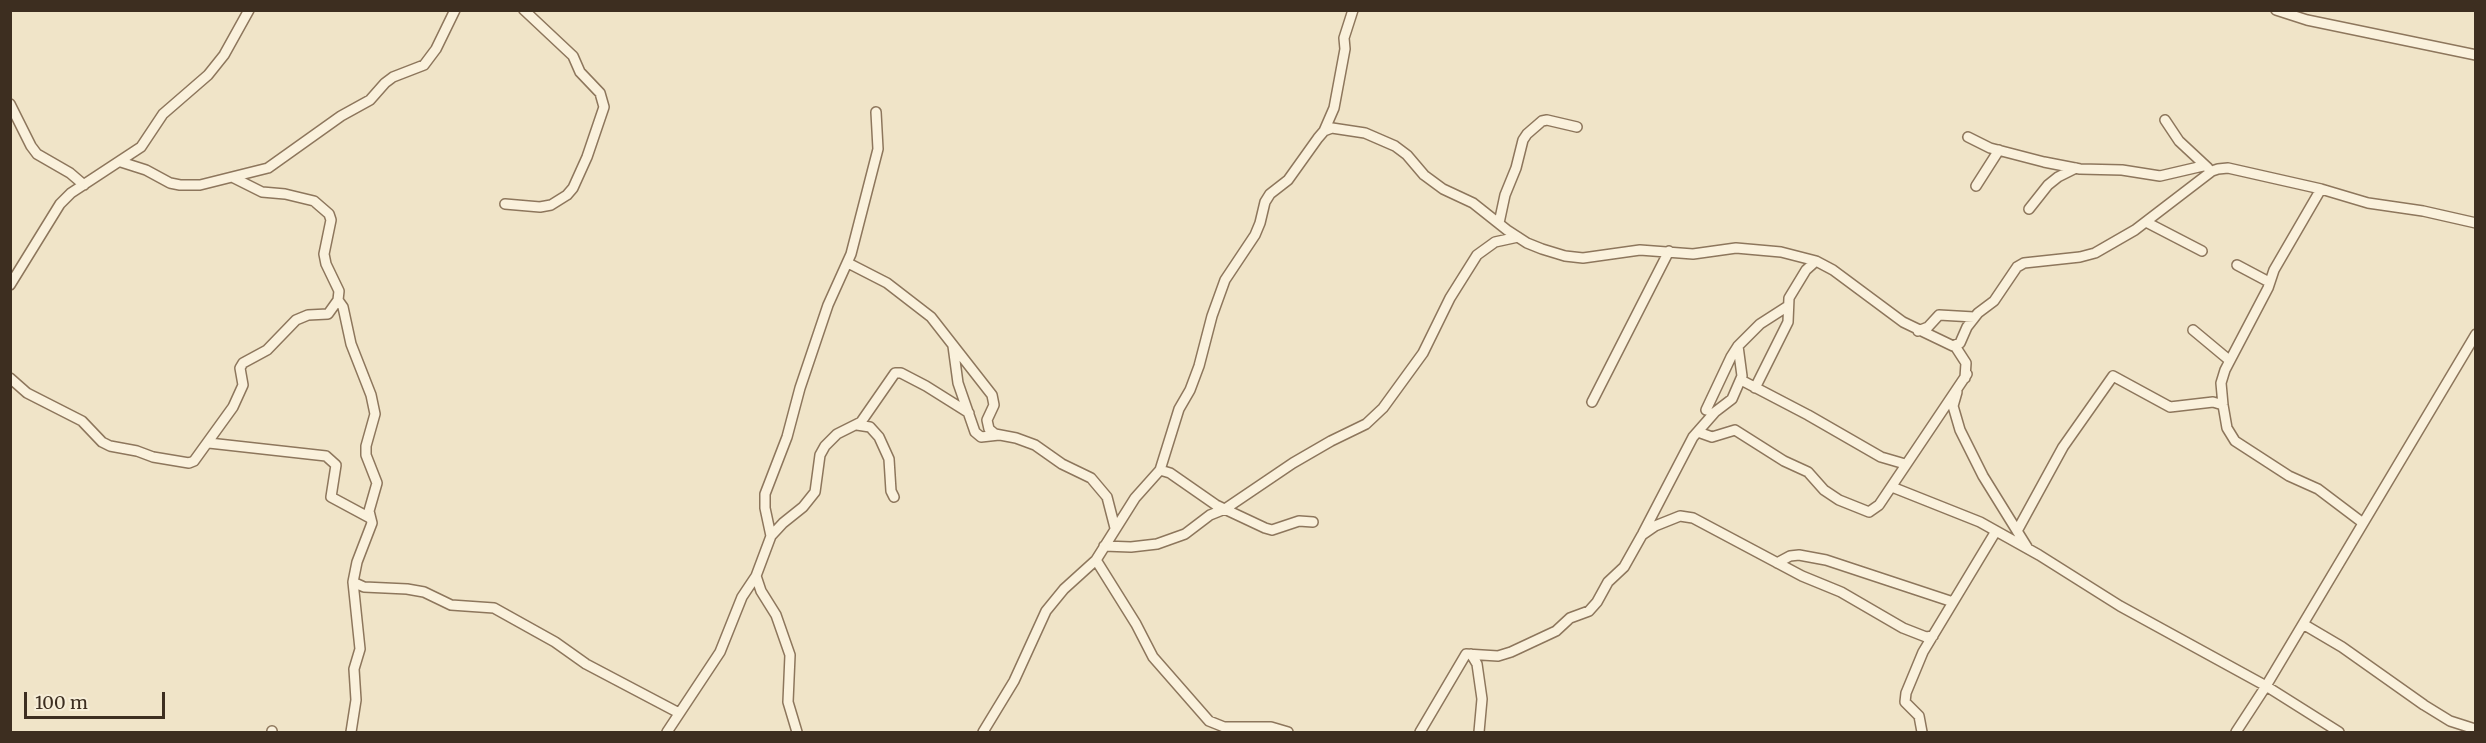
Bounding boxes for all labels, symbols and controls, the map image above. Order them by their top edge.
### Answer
scale bar [27,680,168,718]
text: 100 m [35,691,88,714]

